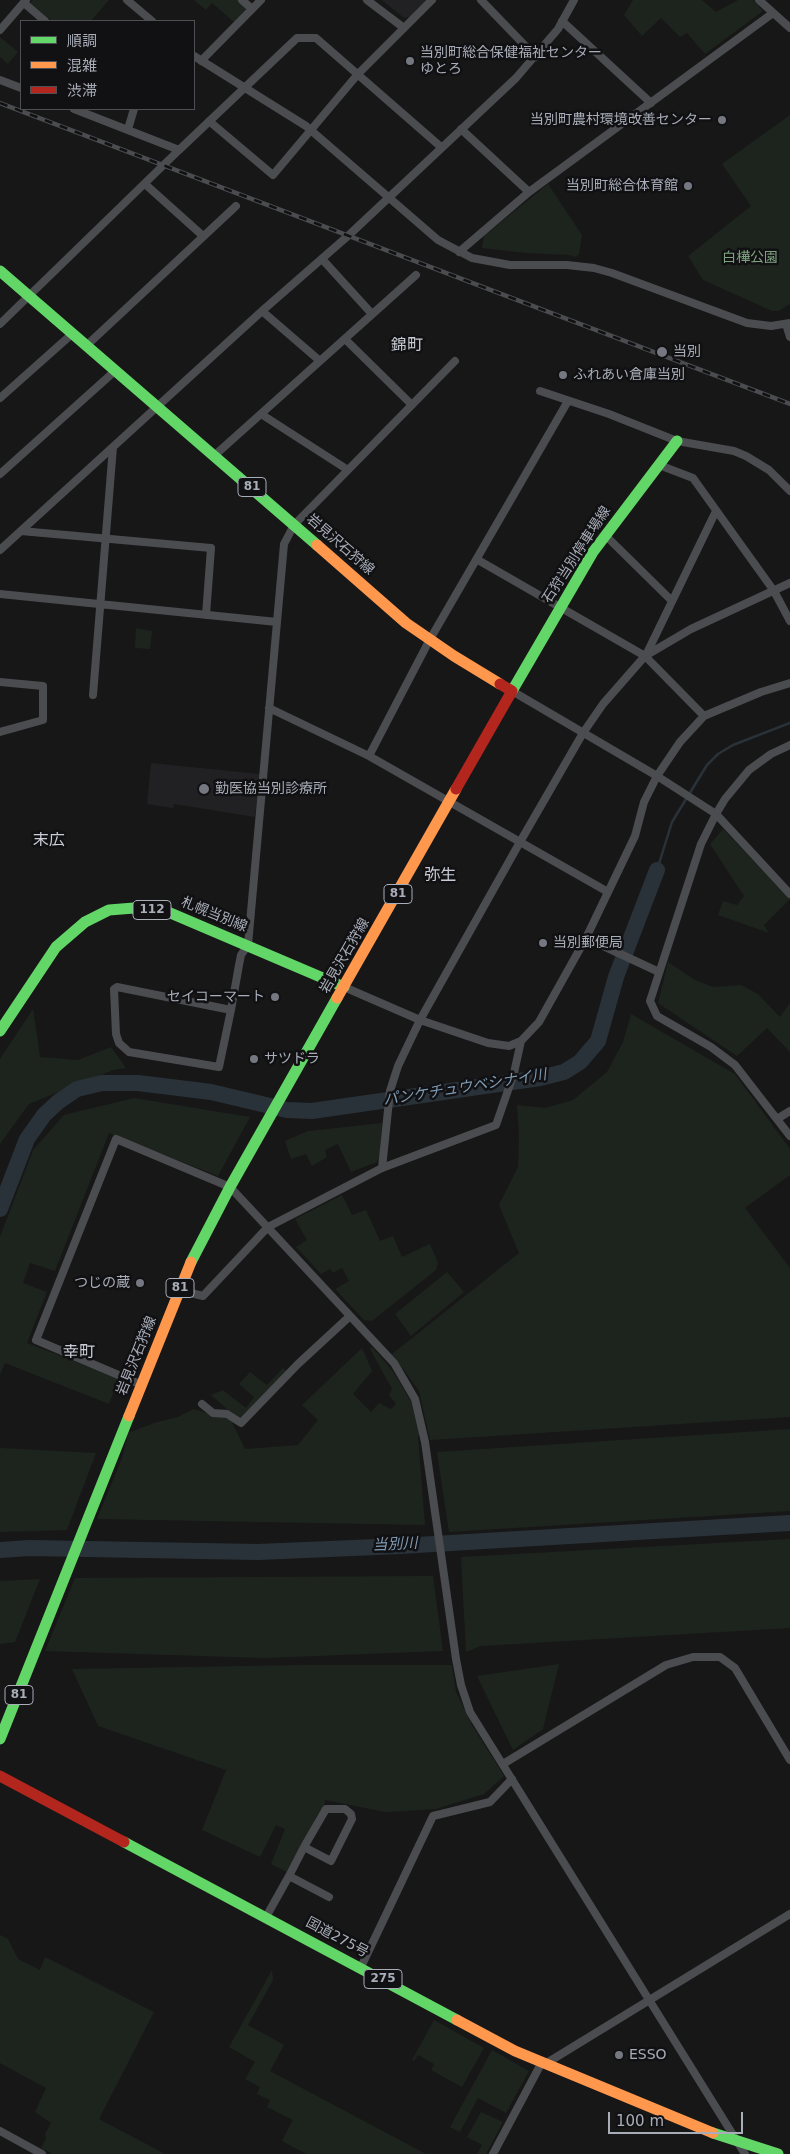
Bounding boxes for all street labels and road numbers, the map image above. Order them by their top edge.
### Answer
road number: 81 [238,478,266,497]
street label: 石狩当別停車場線 [539,503,615,607]
street label: 岩見沢石狩線 [303,511,377,579]
road number: 81 [384,884,412,904]
street label: 札幌当別線 [178,894,250,936]
road number: 112 [133,900,171,920]
street label: 岩見沢石狩線 [317,915,373,997]
road number: 81 [166,1278,194,1298]
street label: 岩見沢石狩線 [113,1314,161,1398]
road number: 81 [5,1686,33,1704]
street label: 国道275号 [303,1914,371,1962]
road number: 275 [364,1970,402,1988]

